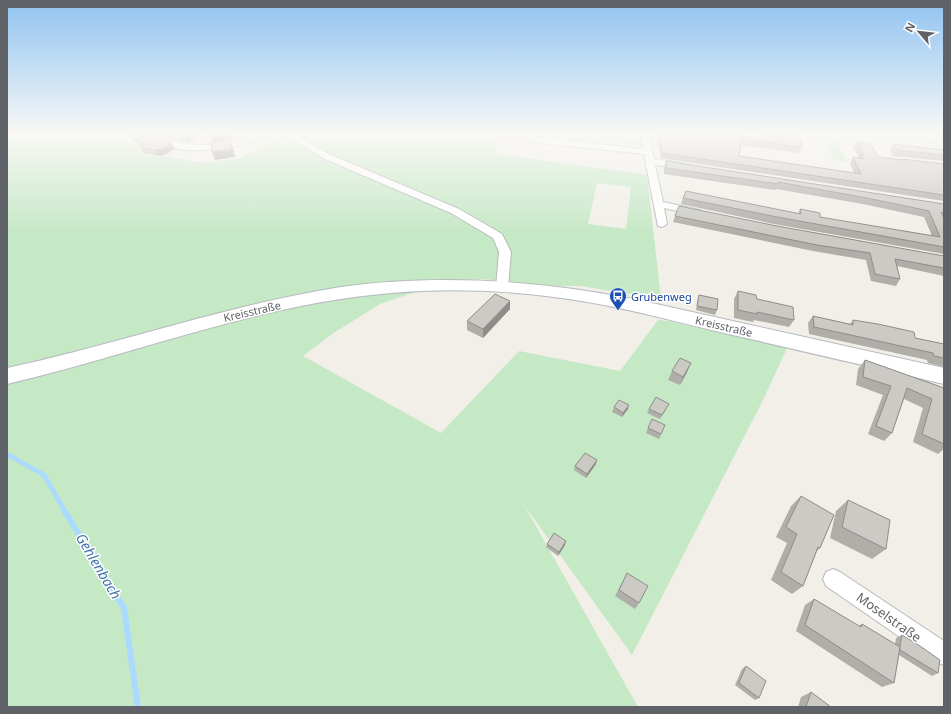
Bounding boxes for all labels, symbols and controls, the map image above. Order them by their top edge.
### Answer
north arrow [899,12,939,52]
text: N [901,20,918,35]
bus stop icon: Grubenweg [608,286,628,311]
place label: Grubenweg [631,289,692,304]
street label: Kreisstraße [222,297,282,325]
street label: Kreisstraße [694,312,754,340]
water label: Gehlenbach [72,529,126,603]
street label: Moselstraße [853,588,925,646]

